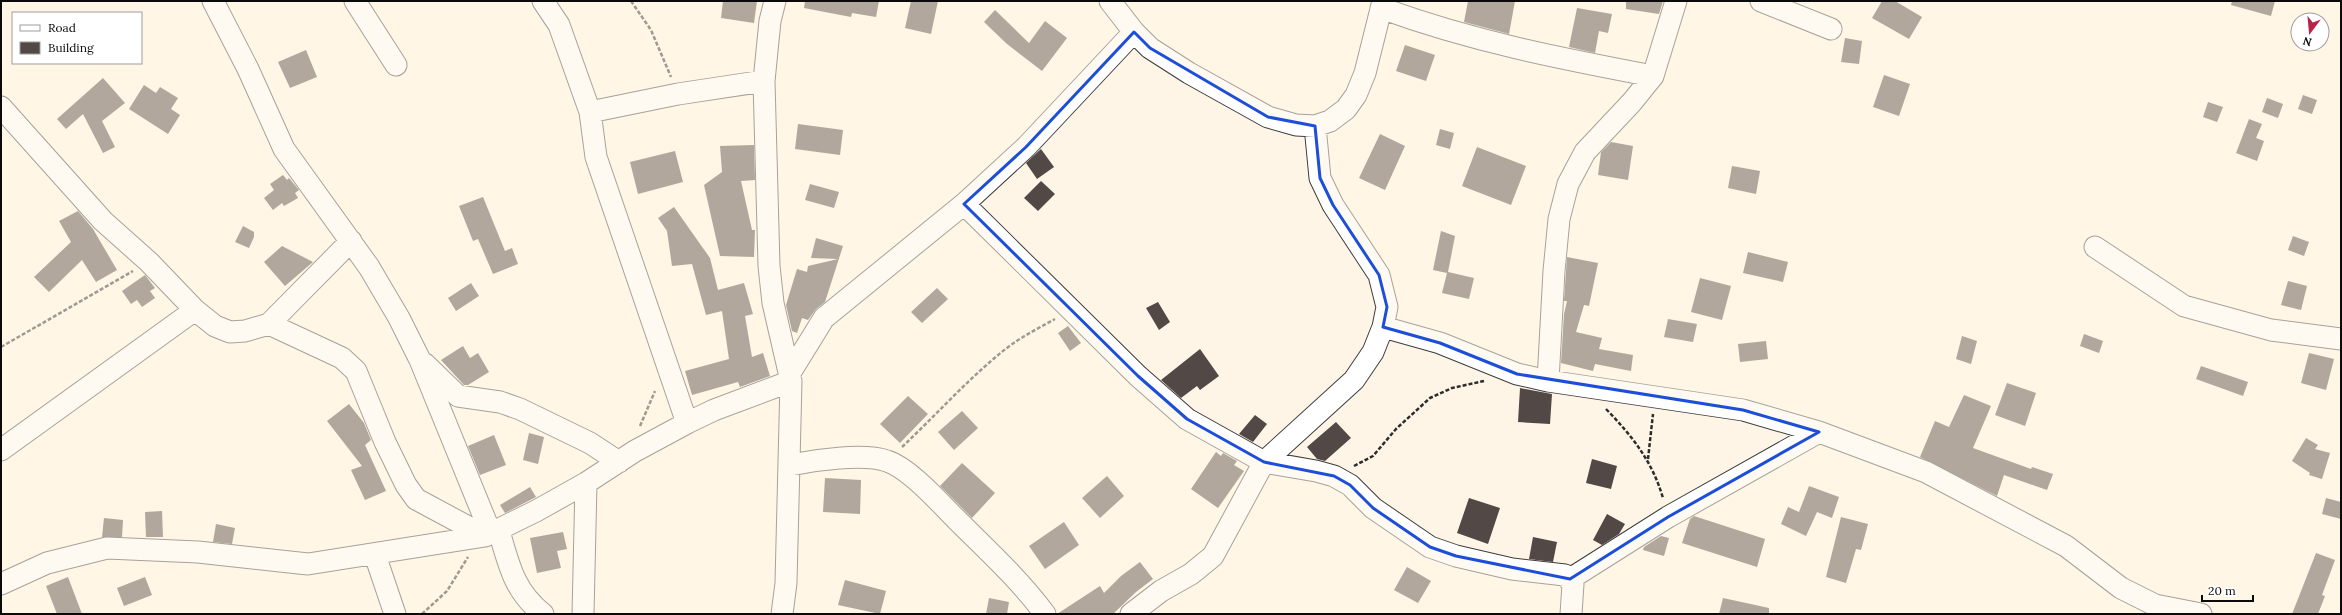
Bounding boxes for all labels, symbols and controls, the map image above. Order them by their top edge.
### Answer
legend [12,12,142,64]
north arrow [2290,12,2330,52]
text: Road [48,20,76,35]
text: N [2301,34,2313,50]
text: Building [48,40,94,55]
scale bar [2202,577,2253,603]
text: 20 m [2208,583,2236,598]

